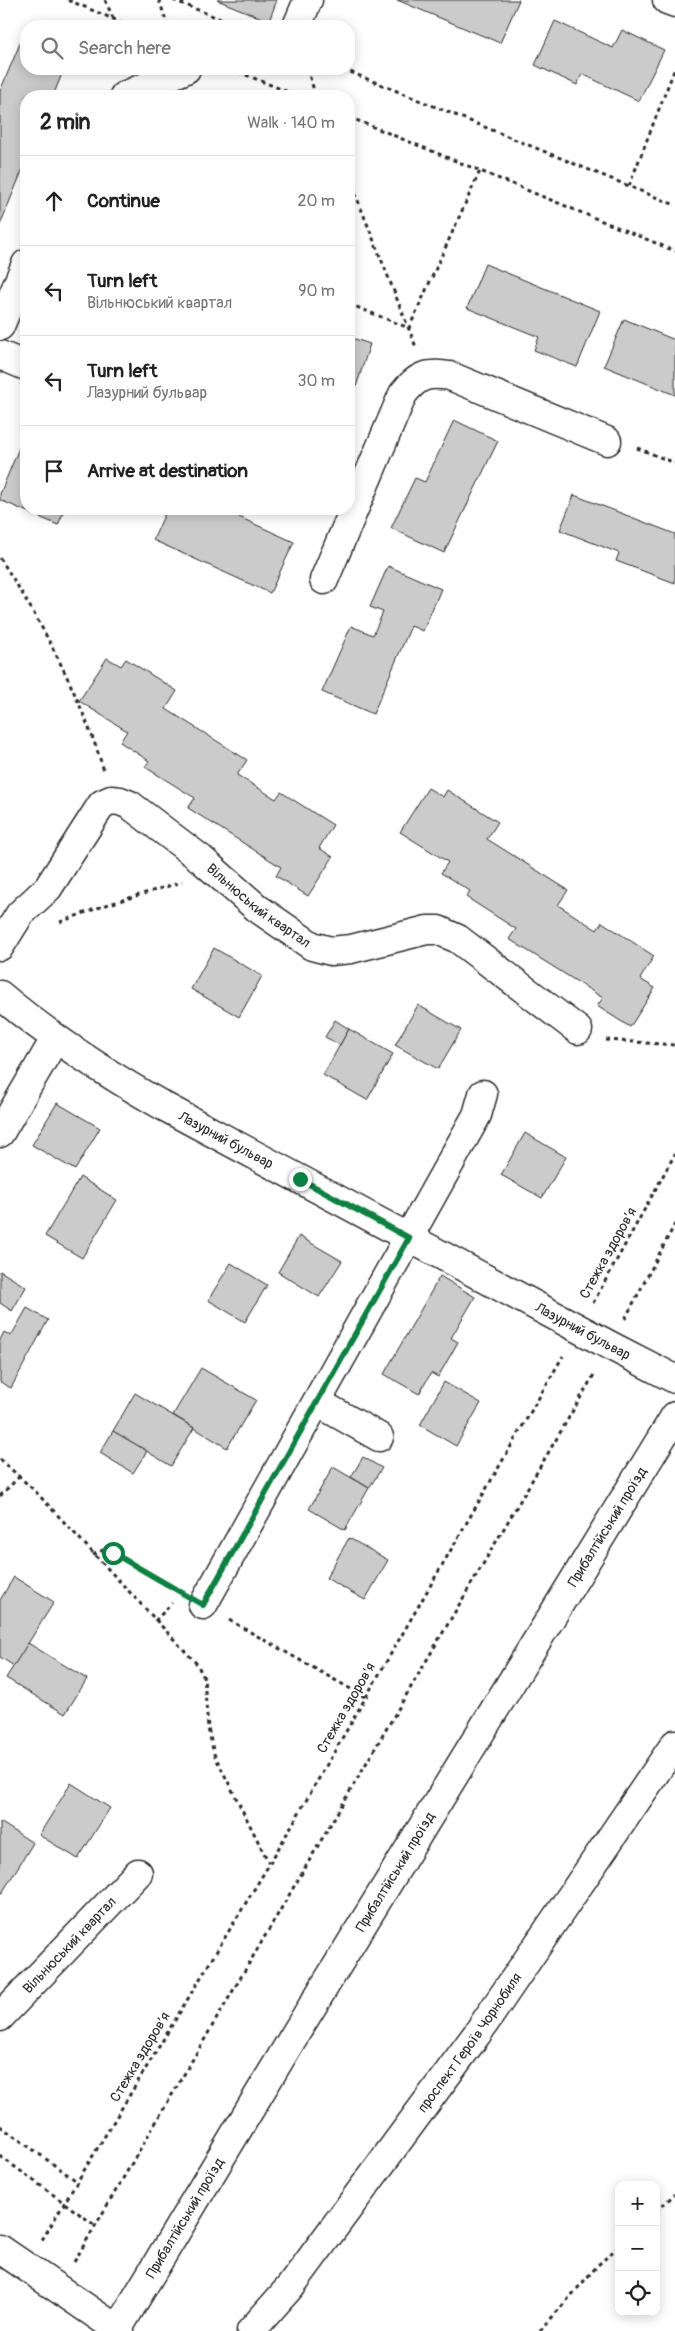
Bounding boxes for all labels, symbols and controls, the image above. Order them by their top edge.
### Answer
search box [20,20,355,75]
icon: search [38,34,66,62]
text: Search here [78,36,171,60]
text: 2 min [40,109,90,136]
text: Walk · 140 m [247,113,335,133]
icon: ahead [40,187,68,215]
text: Continue [87,189,160,213]
text: 20 m [297,191,335,211]
text: Turn left [87,269,157,293]
icon: left [40,277,68,305]
text: 90 m [298,281,335,301]
text: Вільнюський квартал [87,293,232,313]
text: Turn left [87,359,157,383]
icon: left [40,367,68,395]
text: 30 m [297,371,335,391]
text: Лазурний бульвар [87,383,207,403]
icon: arrive [40,457,68,485]
text: Arrive at destination [87,459,248,483]
street label: Вільнюський квартал [203,860,314,951]
street label: Лазурний бульвар [175,1107,277,1172]
route end [289,1168,312,1191]
street label: Стежка здоров’я [576,1204,640,1302]
street label: Лазурний бульвар [532,1298,634,1363]
street label: Прибалтійський проїзд [564,1463,651,1590]
route start [102,1542,125,1565]
street label: Стежка здоров’я [313,1660,379,1756]
street label: Прибалтійський проїзд [352,1808,438,1935]
street label: Вільнюський квартал [19,1893,119,1997]
street label: проспект Героїв Чорнобиля [414,1969,525,2116]
street label: Стежка здоров’я [106,2009,174,2105]
street label: Прибалтійський проїзд [142,2154,228,2281]
map controls [615,2181,660,2316]
button: + [615,2181,660,2226]
button: − [615,2226,660,2271]
button: locate [615,2271,660,2316]

